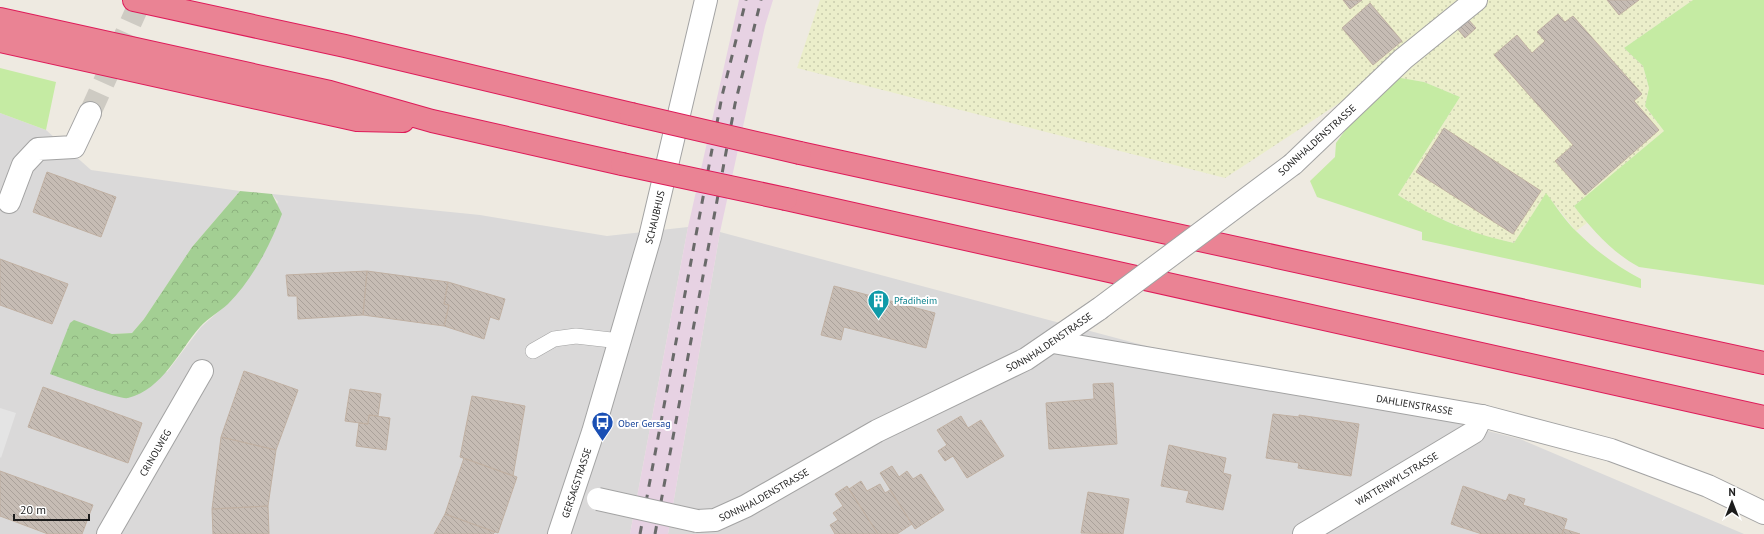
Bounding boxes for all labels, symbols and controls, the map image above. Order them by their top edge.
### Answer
street label: SONNHALDENSTRASSE [1275,102,1359,178]
street label: SCHAUBHUS [642,189,667,246]
building icon: Pfadiheim [866,287,892,320]
place label: Pfadiheim [894,294,937,307]
street label: SONNHALDENSTRASSE [1004,309,1095,374]
street label: DAHLIENSTRASSE [1375,391,1454,417]
bus stop icon: Ober Gersag [590,410,616,443]
place label: Ober Gersag [618,417,671,430]
street label: CRINOLWEG [136,427,174,479]
street label: GERSAGSTRASSE [558,446,594,519]
street label: WATTENWYLSTRASSE [1353,449,1440,508]
street label: SONNHALDENSTRASSE [717,465,811,524]
north arrow [1712,482,1752,522]
text: N [1728,485,1736,499]
scale bar [14,496,89,522]
text: 20 m [20,502,46,517]

